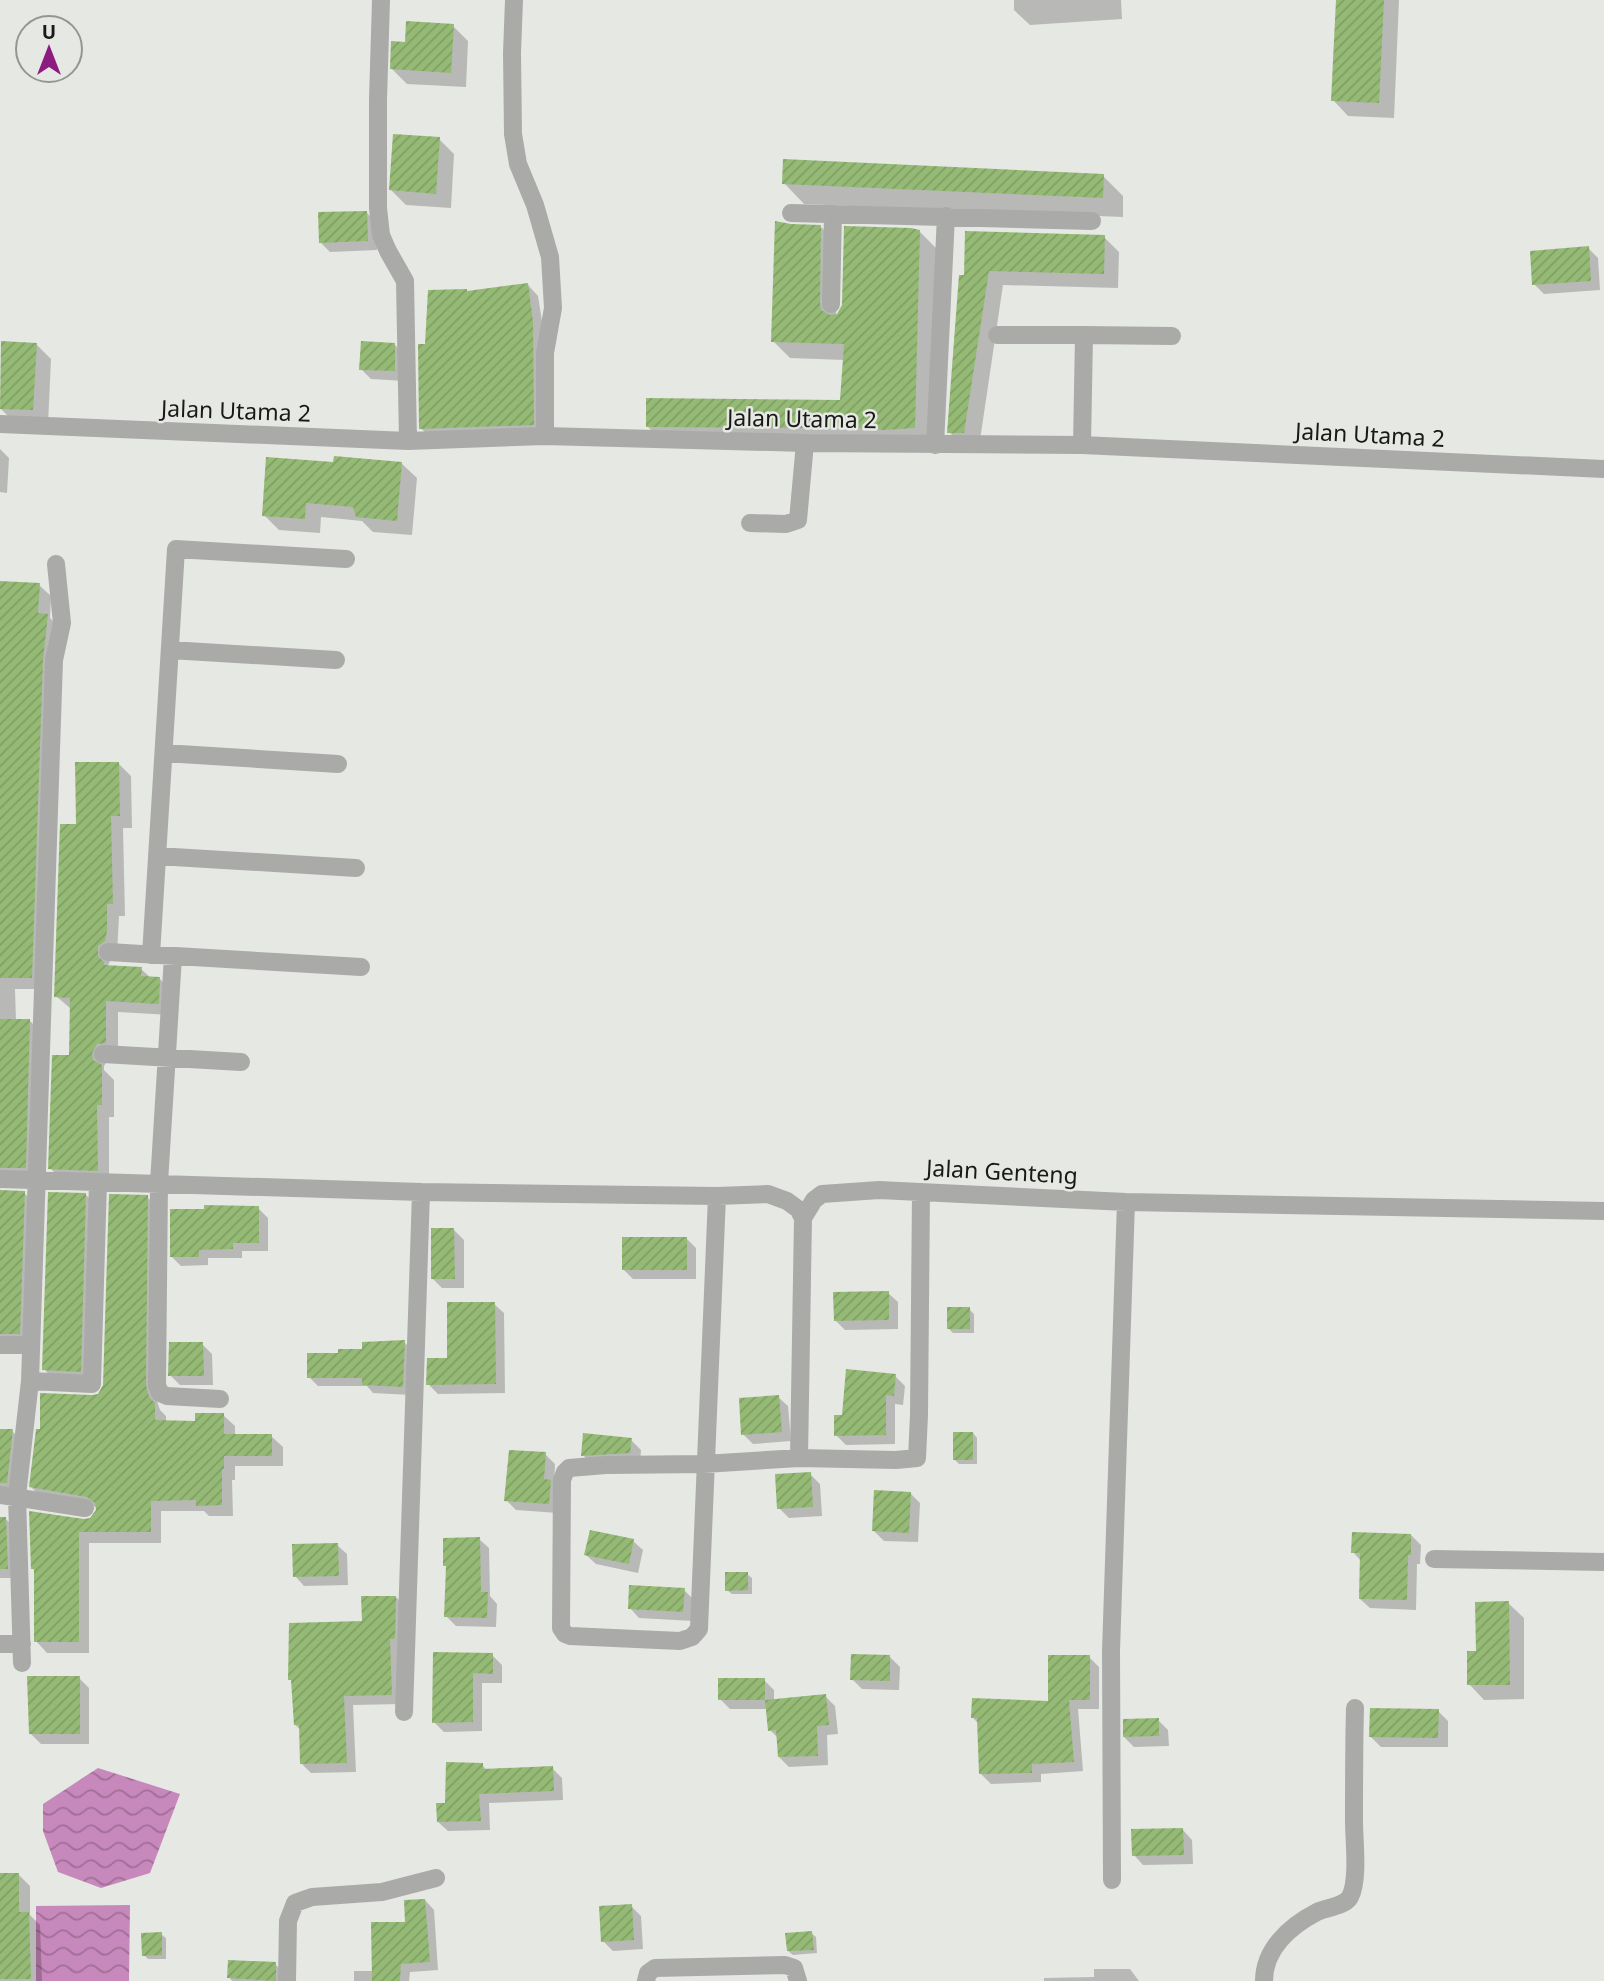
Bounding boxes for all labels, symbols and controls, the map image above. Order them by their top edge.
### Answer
north arrow [14,14,84,84]
text: U [42,19,56,45]
street label: Jalan Utama 2 [159,391,311,429]
street label: Jalan Utama 2 [725,401,877,435]
street label: Jalan Utama 2 [1292,414,1446,454]
street label: Jalan Genteng [923,1151,1079,1191]

